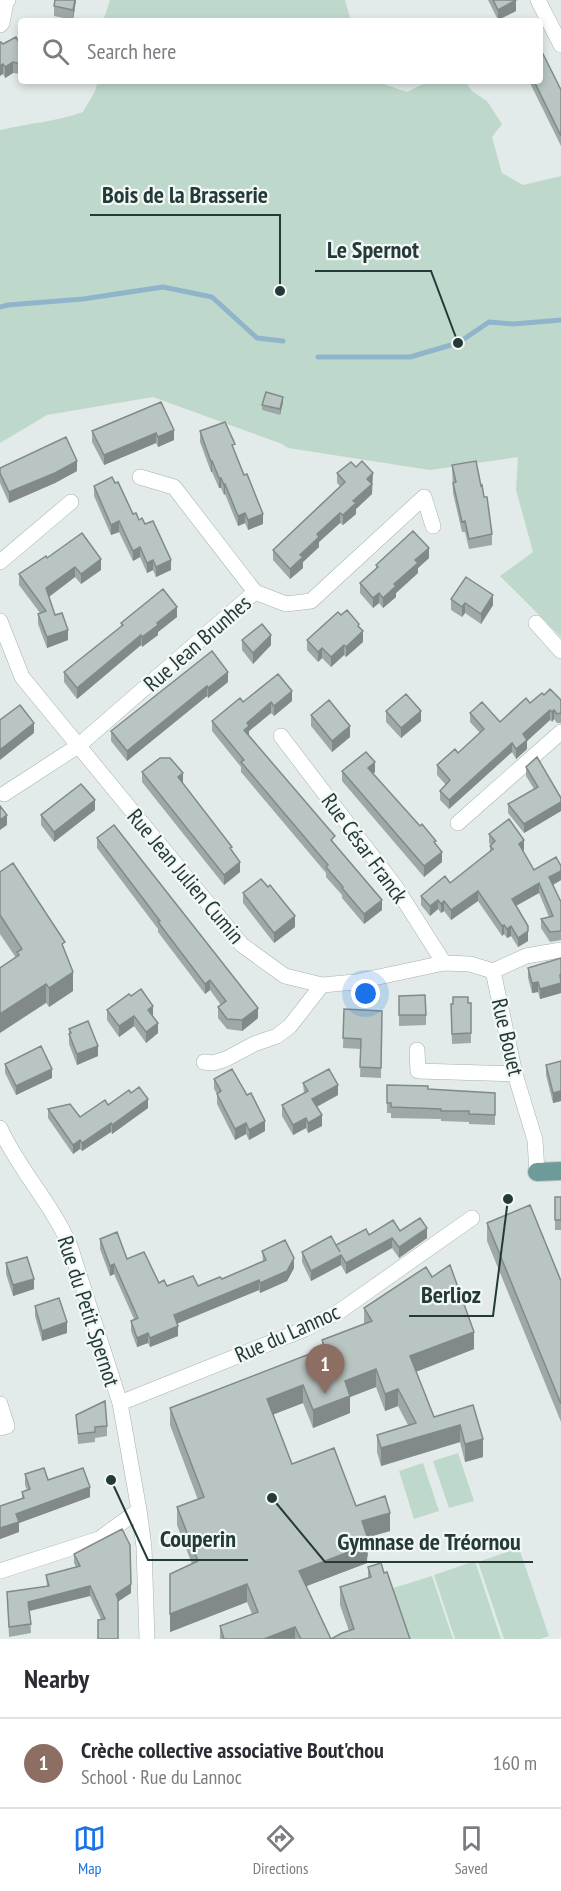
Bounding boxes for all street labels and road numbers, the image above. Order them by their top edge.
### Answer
street label: Rue Jean Brunhes [138,589,256,697]
street label: Rue César Franck [316,787,415,909]
street label: Rue Jean Julien Cumin [121,803,251,949]
street label: Rue Bouet [486,996,530,1078]
street label: Rue du Petit Spernot [51,1232,127,1390]
street label: Rue du Lannoc [230,1297,344,1369]

